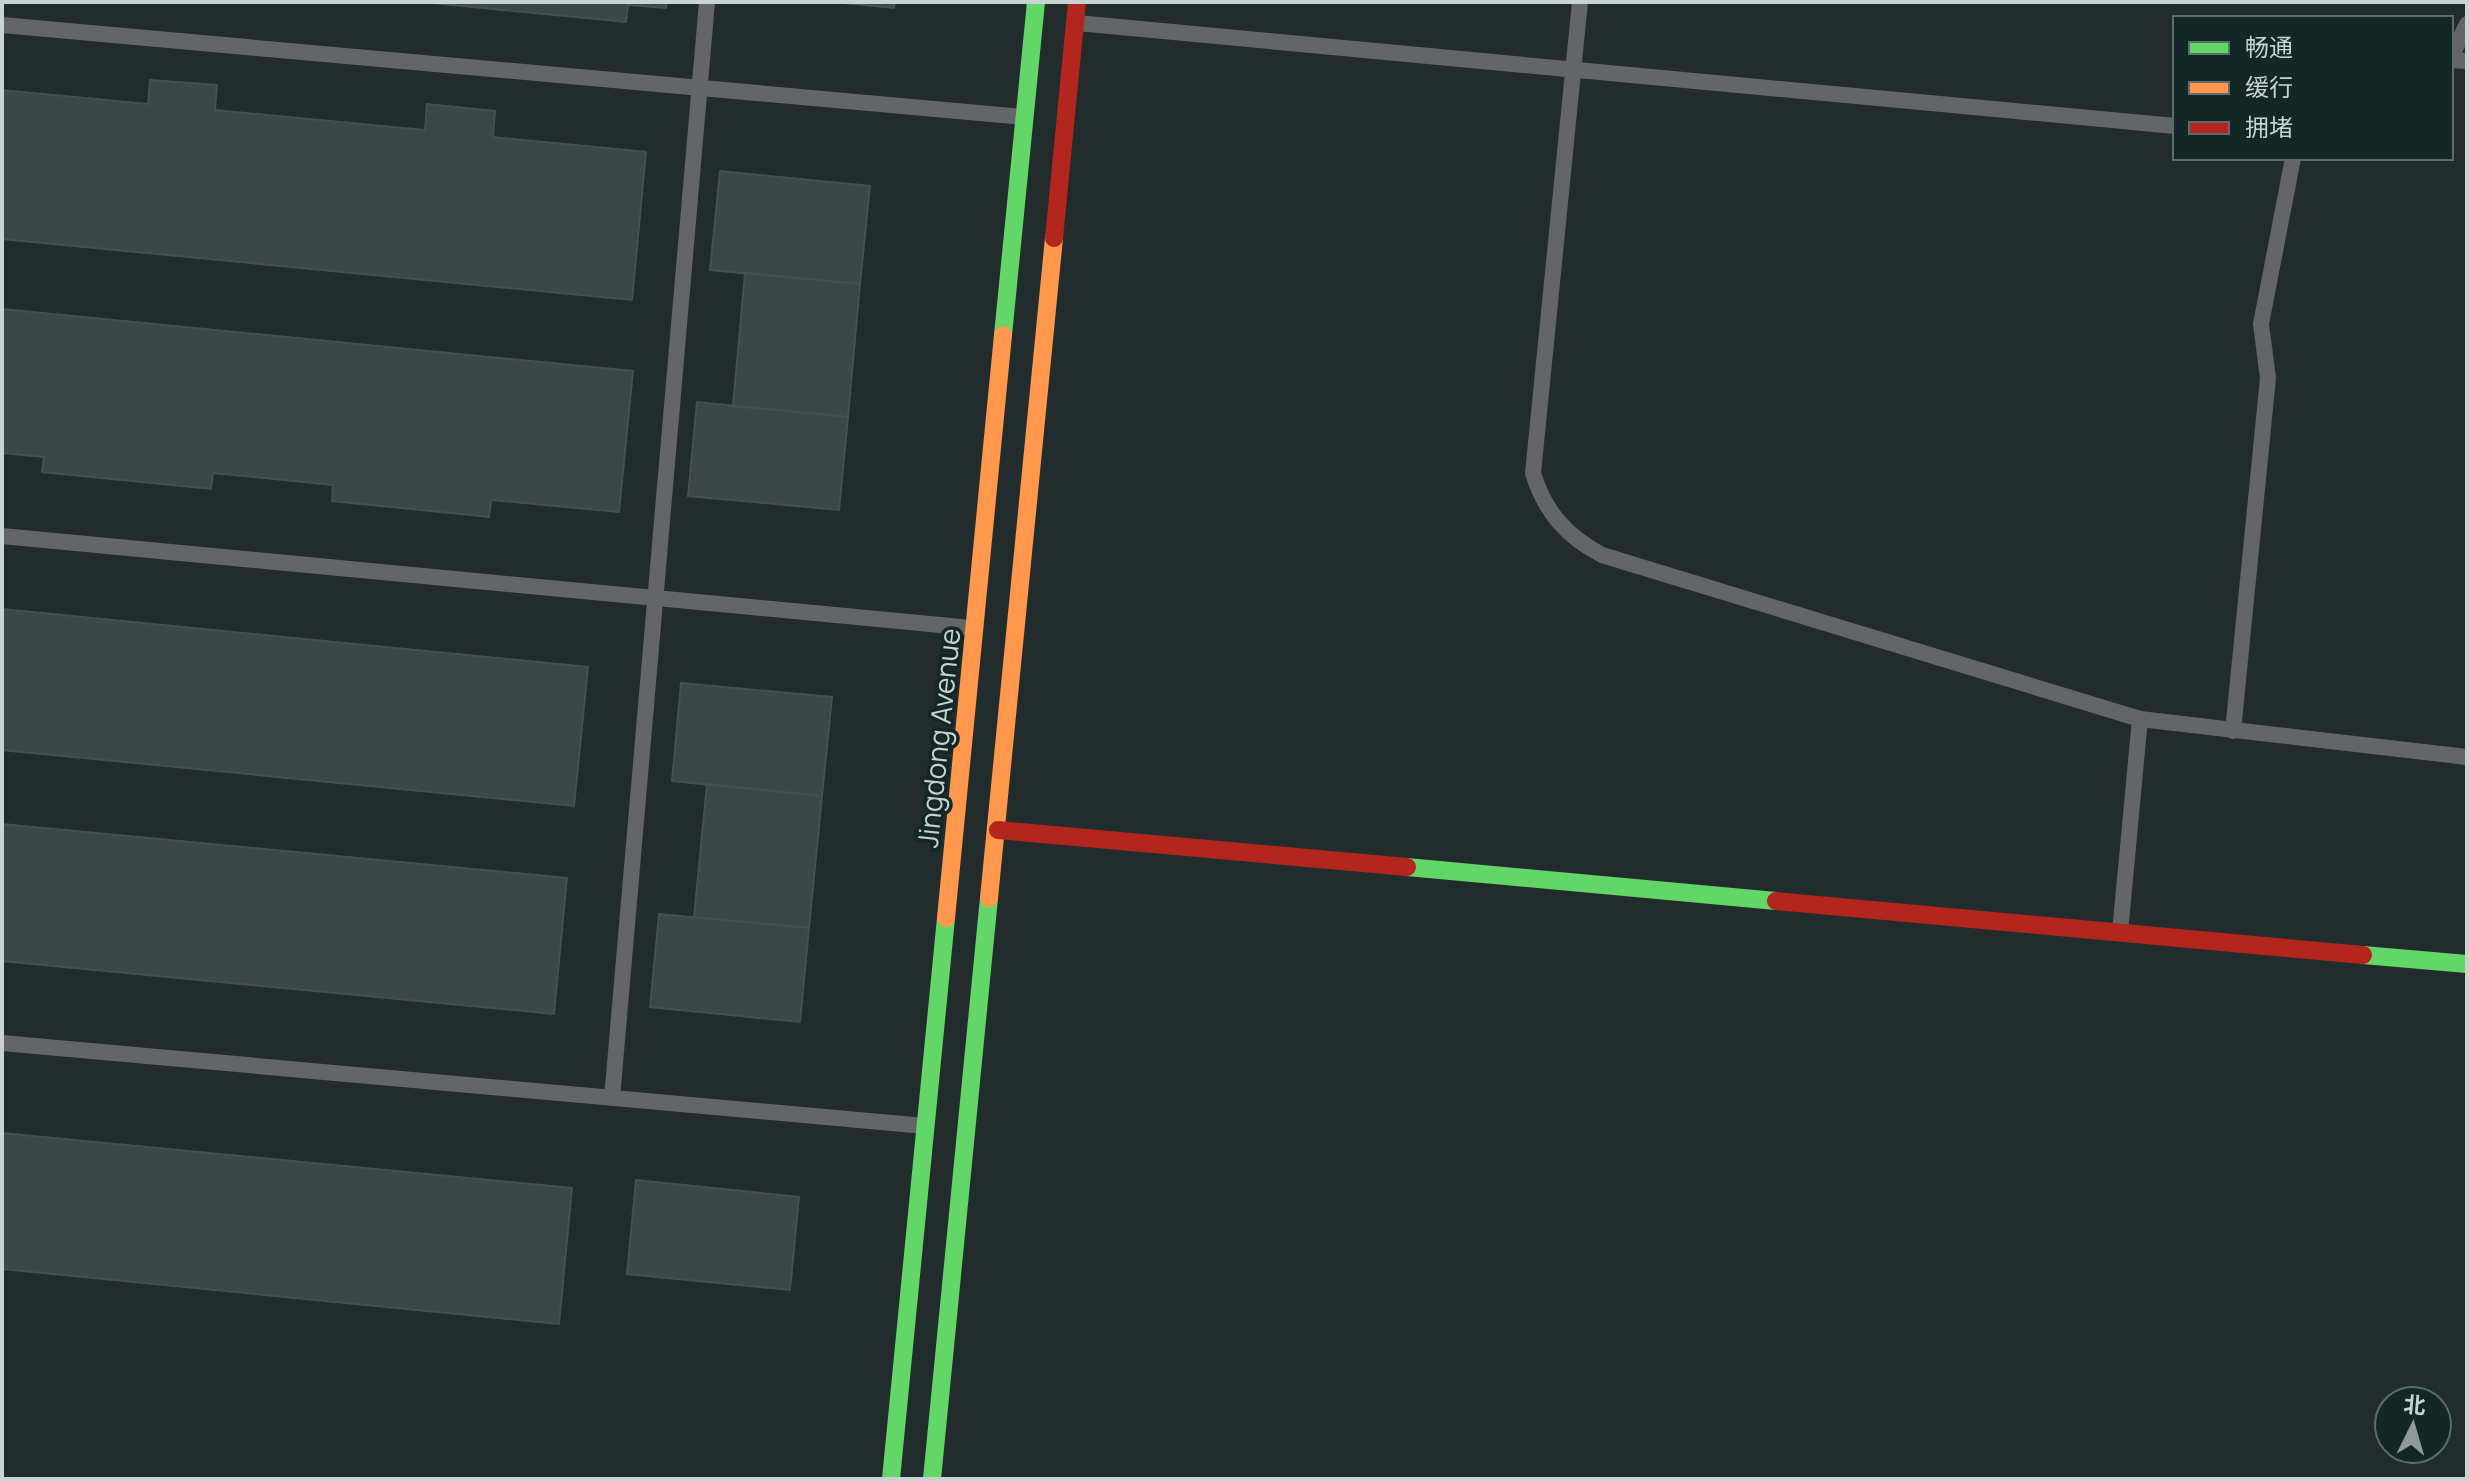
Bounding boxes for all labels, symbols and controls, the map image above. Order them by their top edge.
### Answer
legend [2173,16,2453,160]
text: 畅通 [2245,30,2293,63]
text: 缓行 [2245,70,2293,103]
text: 拥堵 [2245,110,2293,143]
street label: Jingdong Avenue [908,626,968,850]
north arrow [2373,1385,2453,1465]
text: 北 [2402,1389,2427,1421]

